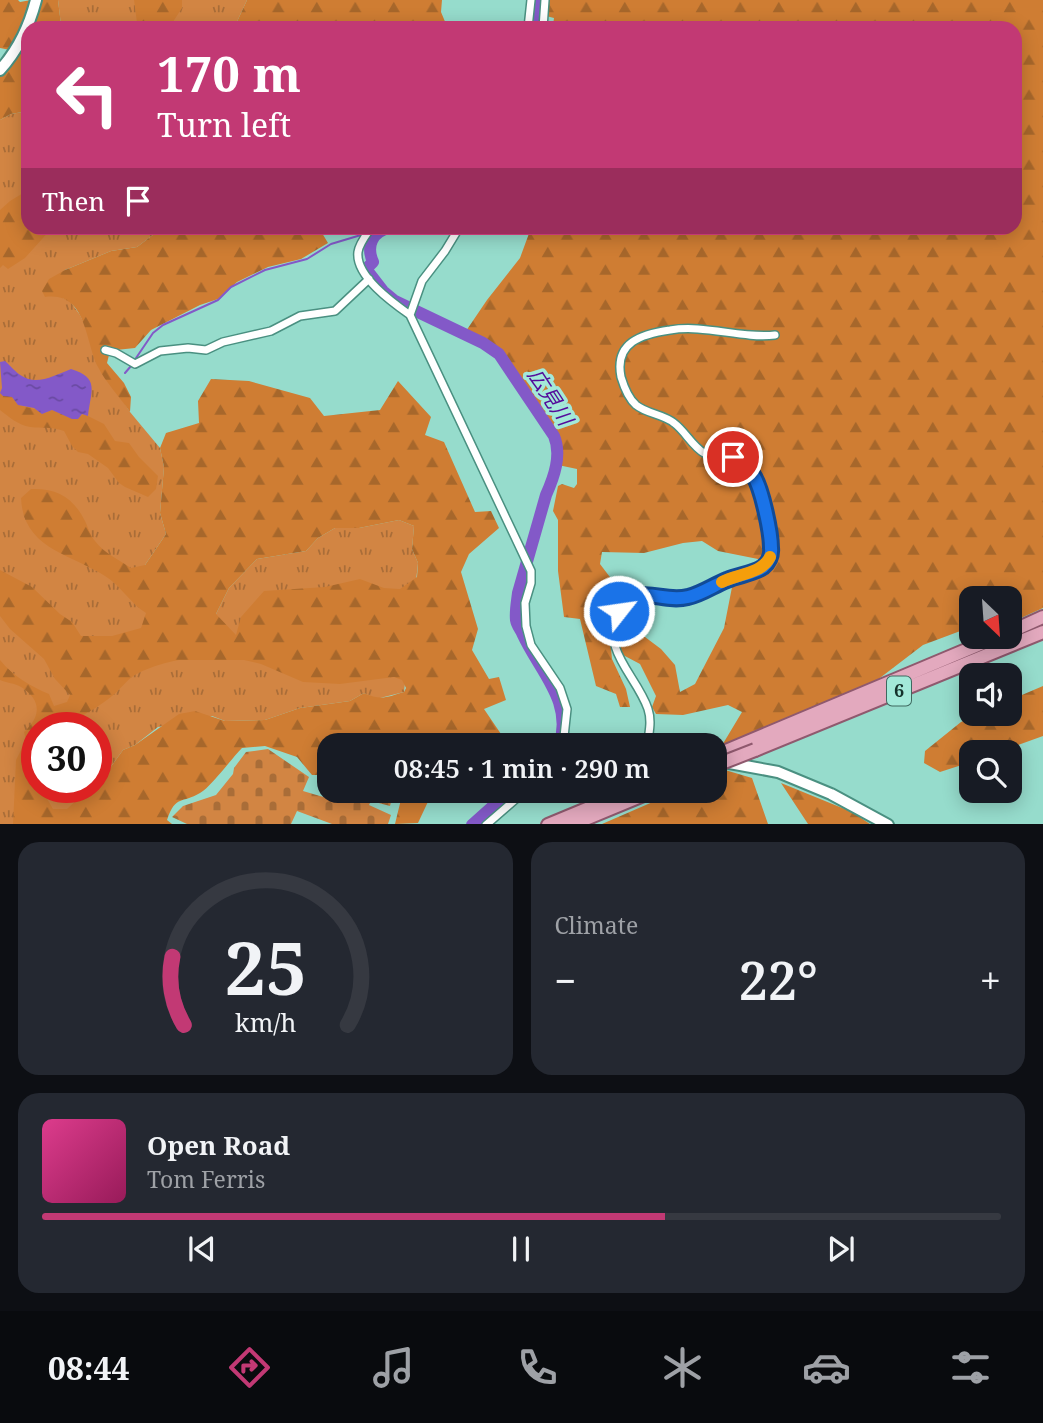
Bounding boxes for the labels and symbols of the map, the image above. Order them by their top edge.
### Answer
water label: 広見川 [522,362,581,432]
pin [703,427,763,487]
position arrow [582,574,656,648]
north arrow [959,586,1022,649]
road number: 6 [887,676,911,706]
speed limit sign: 30 [21,712,112,803]

